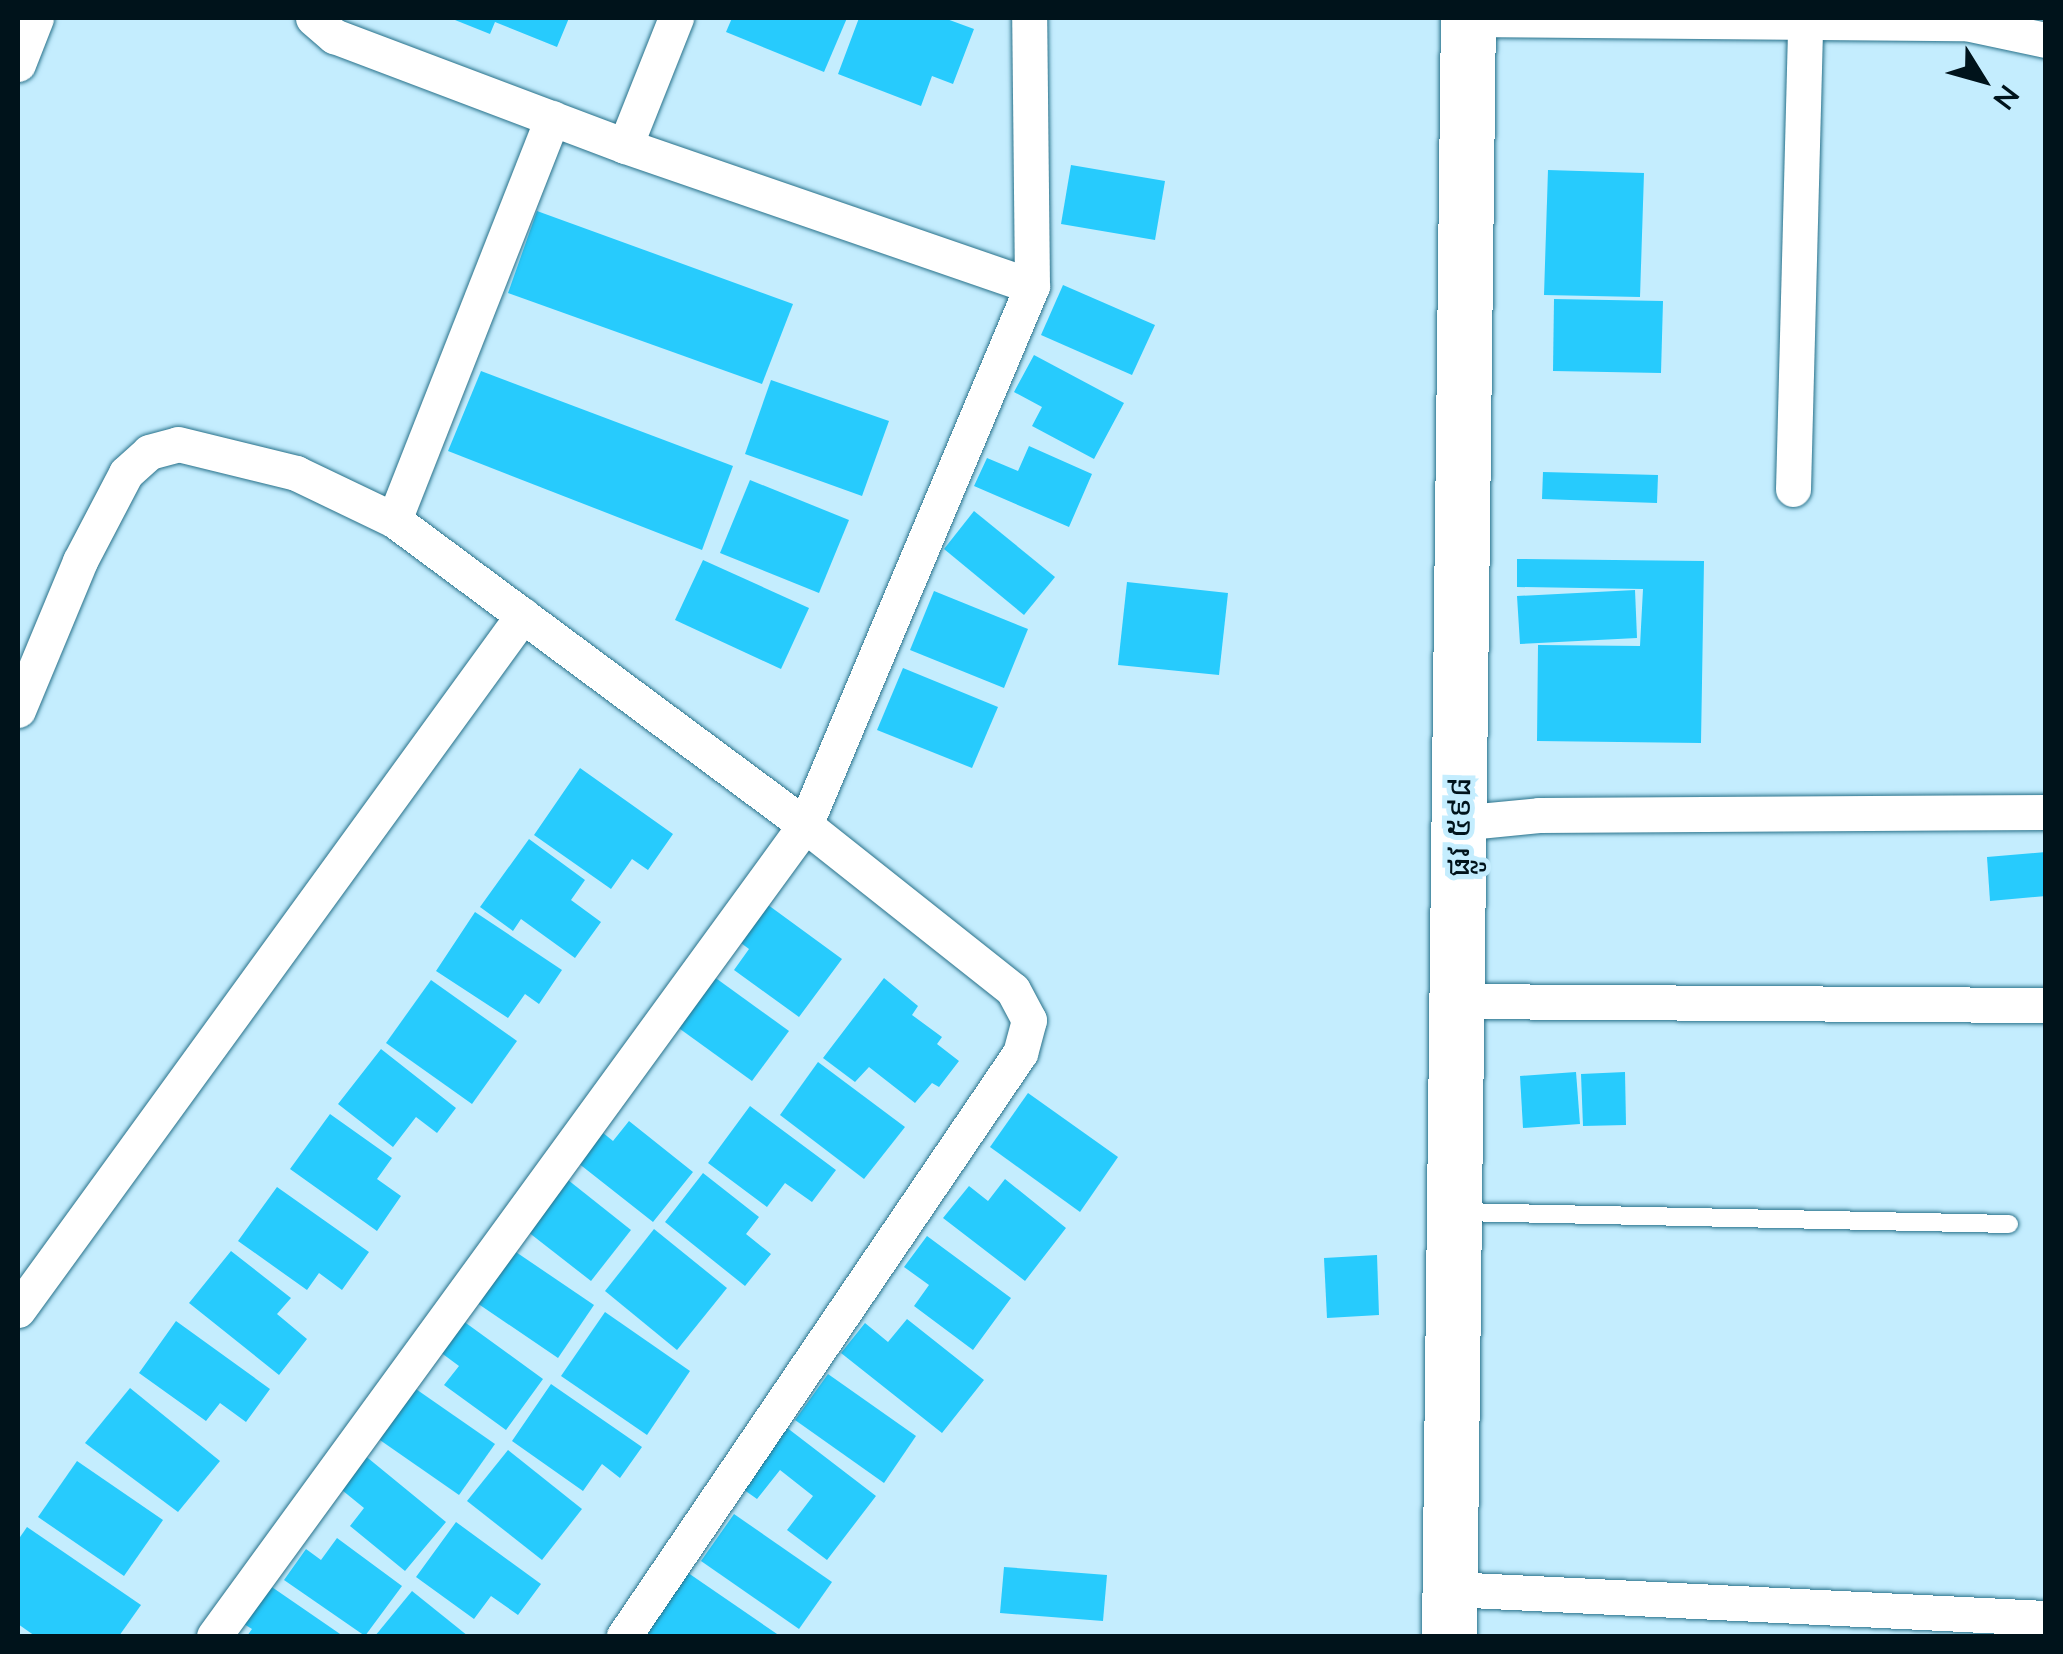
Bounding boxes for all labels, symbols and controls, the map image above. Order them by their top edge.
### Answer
north arrow [1933,30,2033,130]
text: N [1987,79,2027,117]
street label: ផ្លូវ ៥៩៨ [1438,777,1478,877]

